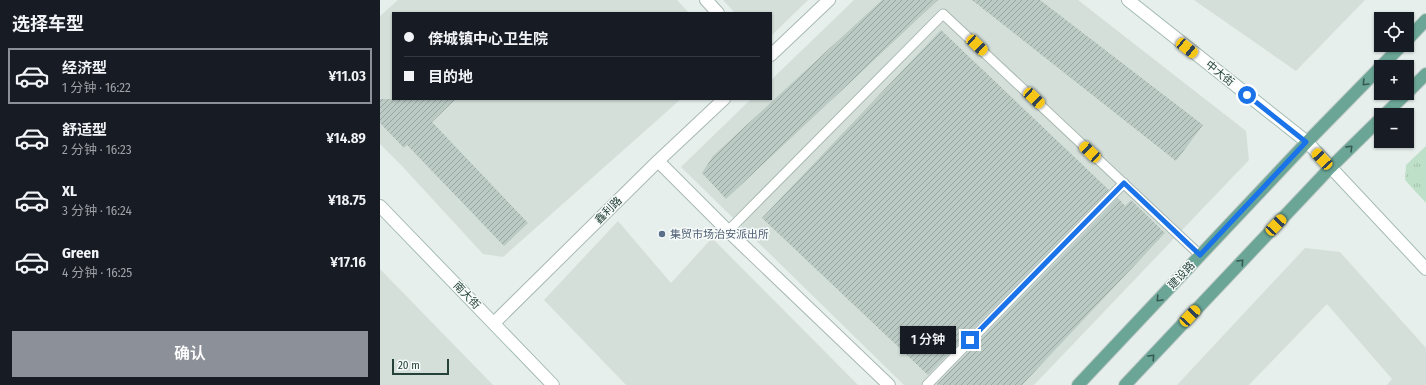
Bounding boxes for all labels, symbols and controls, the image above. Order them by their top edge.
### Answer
map controls [1374,12,1414,148]
button: locate [1374,12,1414,52]
text: 选择车型 [12,13,84,35]
text: 倴城镇中心卫生院 [428,30,548,48]
car [964,32,990,58]
car [1174,36,1200,60]
icon: car [14,58,50,94]
street label: 中大街 [1203,58,1237,89]
text: 经济型 [62,59,107,77]
button: + [1374,60,1414,100]
text: ¥11.03 [328,67,366,85]
text: 目的地 [428,68,473,86]
one-way arrow [1362,78,1370,86]
text: 1 分钟 · 16:22 [62,80,131,95]
car [1021,85,1047,111]
route start [1238,86,1256,104]
button: − [1374,108,1414,148]
icon: car [14,120,50,156]
text: 舒适型 [62,121,107,139]
text: ¥14.89 [326,129,366,147]
car [1077,139,1103,165]
text: 2 分钟 · 16:23 [62,142,132,157]
one-way arrow [1345,145,1353,153]
car [1309,146,1335,172]
icon: car [14,182,50,218]
text: XL [62,182,77,200]
text: ¥18.75 [328,191,366,209]
street label: 鑫利路 [592,194,625,227]
text: 3 分钟 · 16:24 [62,203,132,218]
car [1263,212,1289,238]
place label: 集贸市场治安派出所 [670,228,769,241]
marker: 集贸市场治安派出所 [657,229,667,239]
icon: car [14,244,50,280]
text: Green [62,244,99,262]
text: ¥17.16 [330,253,366,271]
street label: 建设路 [1165,259,1197,292]
one-way arrow [1236,259,1244,267]
text: 4 分钟 · 16:25 [62,265,132,280]
street label: 南大街 [451,279,483,312]
one-way arrow [1157,294,1164,302]
car [1177,303,1203,329]
callout: 1 分钟 [900,326,956,354]
button: 确认 [12,331,368,377]
route end [961,331,979,349]
text: 1 分钟 [911,332,945,347]
one-way arrow [1147,354,1155,362]
scale bar [392,357,449,376]
text: 20 m [398,359,420,372]

